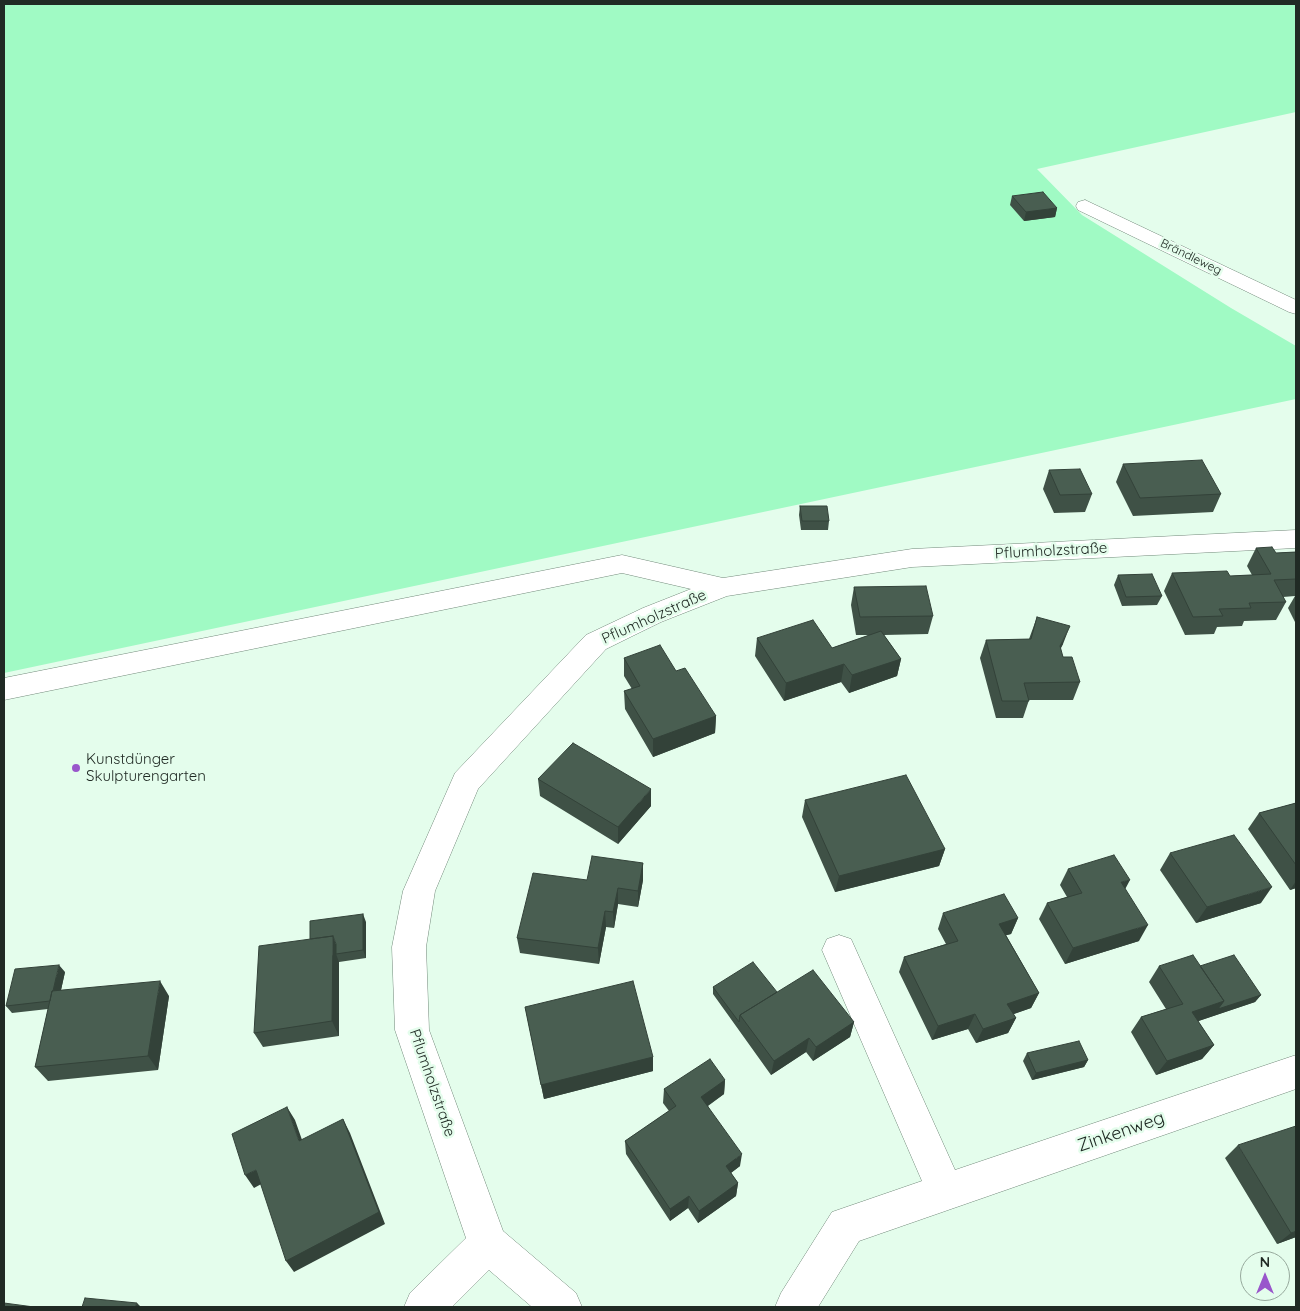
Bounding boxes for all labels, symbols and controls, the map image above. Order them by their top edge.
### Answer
street label: Brändleweg [1158,236,1224,278]
street label: Pflumholzstraße [994,539,1108,563]
street label: Pflumholzstraße [599,586,709,648]
place label: Kunstdünger Skulpturengarten [86,750,206,785]
marker: Kunstdünger Skulpturengarten [70,762,82,774]
street label: Pflumholzstraße [405,1027,459,1139]
street label: Zinkenweg [1075,1107,1167,1157]
north arrow [1240,1251,1290,1301]
text: N [1260,1253,1270,1271]

